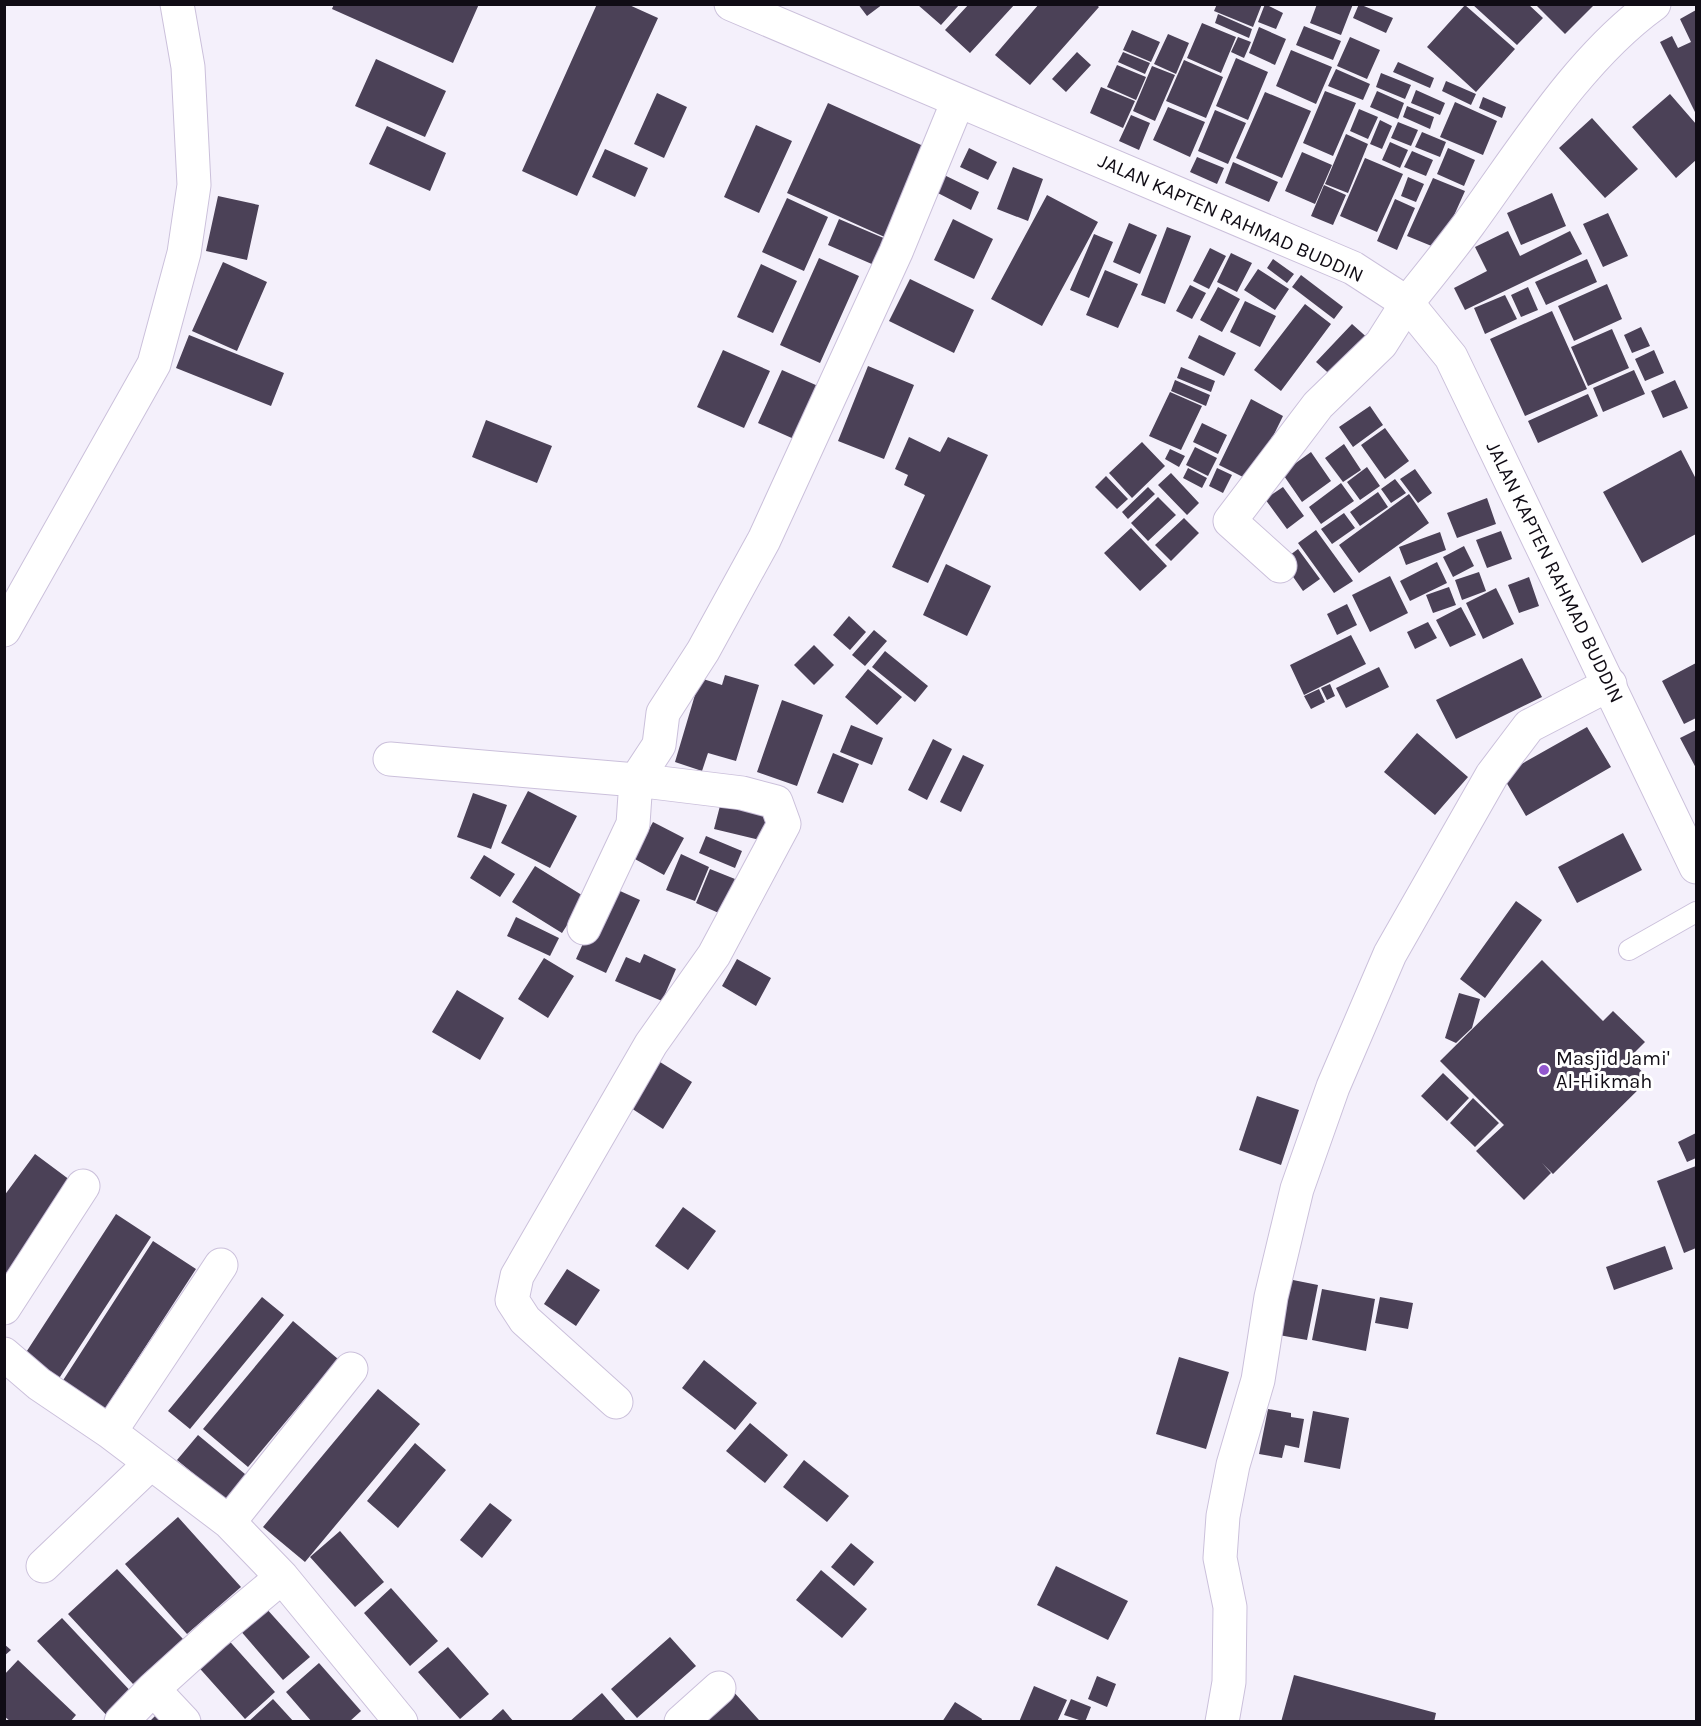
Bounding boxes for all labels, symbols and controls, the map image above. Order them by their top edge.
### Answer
street label: JALAN KAPTEN RAHMAD BUDDIN [1095,149,1367,287]
street label: JALAN KAPTEN RAHMAD BUDDIN [1482,438,1628,706]
place label: Masjid Jami' Al-Hikmah [1556,1047,1670,1093]
marker: Masjid Jami' Al-Hikmah [1537,1063,1551,1077]

